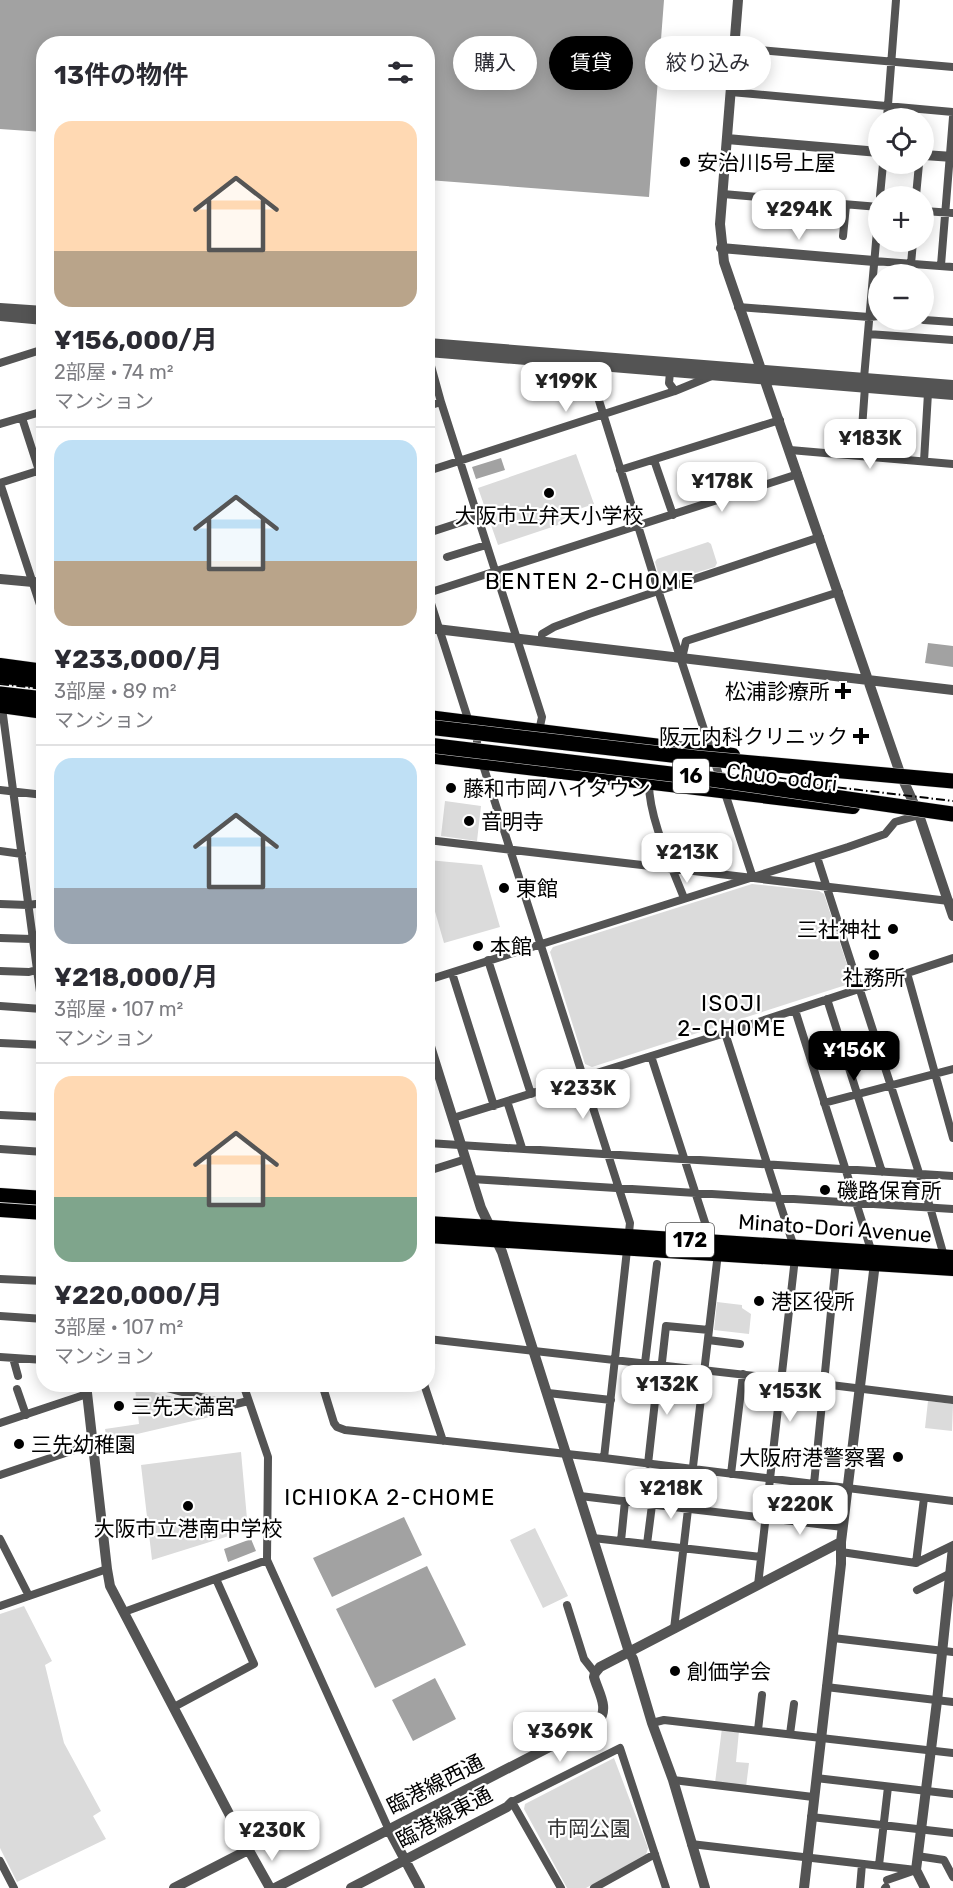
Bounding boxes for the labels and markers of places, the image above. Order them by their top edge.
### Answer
place label: 安治川5号上屋 [697,150,835,175]
marker: 安治川5号上屋 [678,155,692,169]
pin: ¥294K [757,190,841,241]
pin: ¥199K [524,362,608,413]
pin: ¥183K [828,419,912,470]
pin: ¥178K [680,462,764,513]
marker: 大阪市立弁天小学校 [542,486,556,500]
place label: 大阪市立弁天小学校 [455,503,644,528]
place label: 松浦診療所 [725,679,830,704]
marker: 松浦診療所 [834,682,852,700]
place label: 阪元内科クリニック [659,724,848,749]
marker: 阪元内科クリニック [852,727,870,745]
place label: 藤和市岡ハイタウン [463,776,651,801]
marker: 藤和市岡ハイタウン [444,781,458,795]
place label: 音明寺 [481,809,544,834]
marker: 音明寺 [462,814,476,828]
pin: ¥213K [645,833,729,884]
place label: 東館 [516,876,558,901]
marker: 東館 [497,881,511,895]
place label: 三社神社 [797,917,881,942]
marker: 三社神社 [886,922,900,936]
place label: 本館 [490,934,532,959]
marker: 本館 [471,939,485,953]
marker: 社務所 [867,948,881,962]
place label: 社務所 [843,965,906,990]
pin: ¥156K [812,1031,896,1082]
pin: ¥233K [541,1069,625,1120]
place label: 磯路保育所 [837,1178,942,1203]
marker: 磯路保育所 [818,1183,832,1197]
place label: 港区役所 [771,1289,855,1314]
marker: 港区役所 [752,1294,766,1308]
pin: ¥132K [625,1365,709,1416]
pin: ¥153K [748,1372,832,1423]
place label: 三先天満宮 [131,1394,236,1419]
marker: 三先天満宮 [112,1399,126,1413]
place label: 三先幼稚園 [31,1432,136,1457]
marker: 三先幼稚園 [12,1437,26,1451]
place label: 大阪府港警察署 [739,1445,886,1470]
marker: 大阪府港警察署 [891,1450,905,1464]
pin: ¥218K [629,1469,713,1520]
pin: ¥220K [758,1485,842,1536]
marker: 大阪市立港南中学校 [181,1499,195,1513]
place label: 大阪市立港南中学校 [94,1516,283,1541]
place label: 創価学会 [687,1659,771,1684]
marker: 創価学会 [668,1664,682,1678]
pin: ¥369K [518,1712,602,1763]
pin: ¥230K [230,1811,314,1862]

